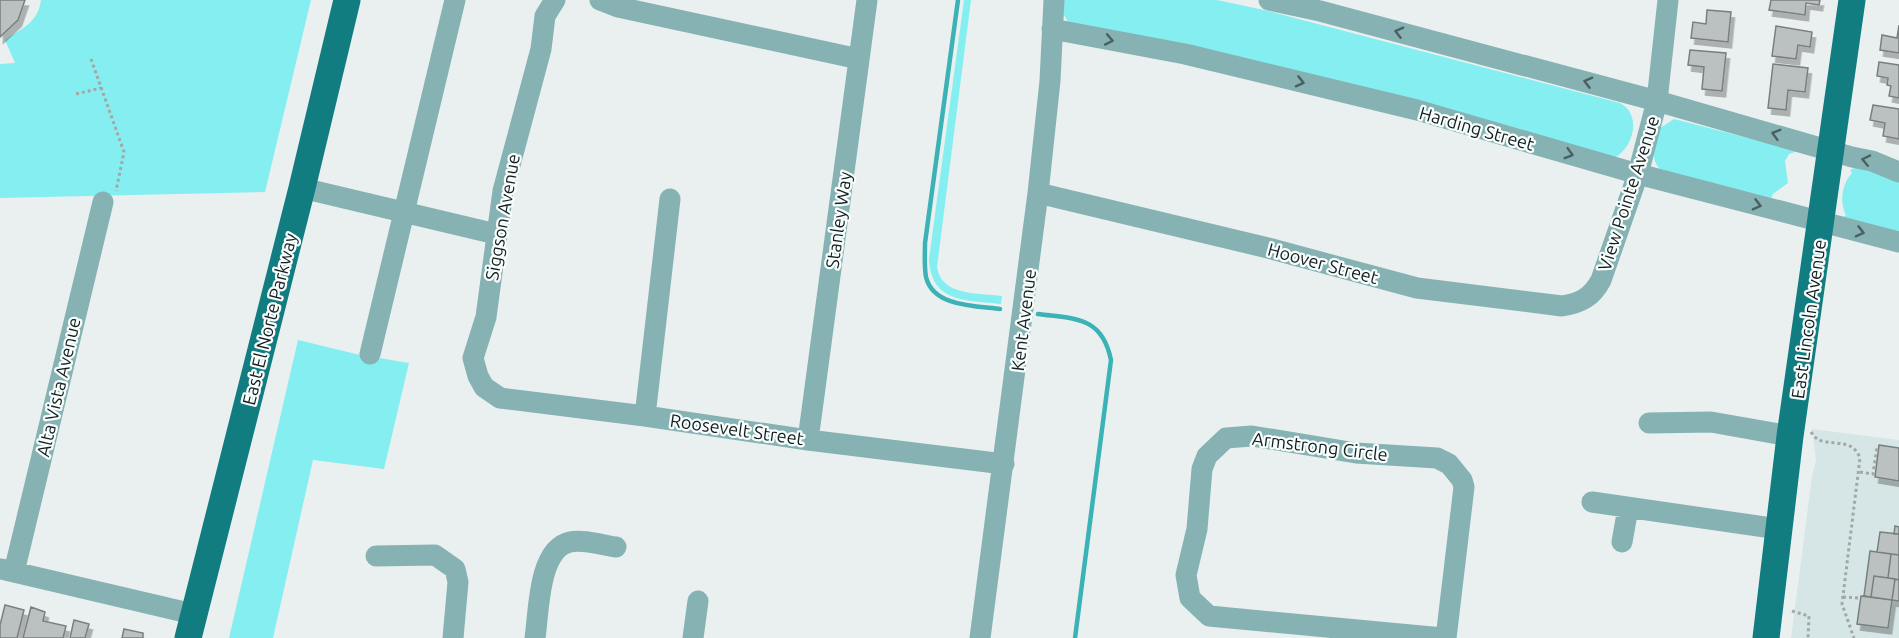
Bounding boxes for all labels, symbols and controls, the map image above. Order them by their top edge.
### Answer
one-way arrow [1394,27,1404,40]
one-way arrow [1104,33,1114,46]
one-way arrow [1295,74,1305,87]
one-way arrow [1583,77,1593,90]
street label: Harding Street [1417,102,1537,154]
street label: View Pointe Avenue [1593,113,1663,273]
one-way arrow [1771,129,1781,142]
one-way arrow [1563,147,1574,159]
street label: Siggson Avenue [481,152,523,282]
one-way arrow [1861,154,1871,167]
street label: Stanley Way [821,170,855,270]
one-way arrow [1752,198,1762,211]
one-way arrow [1855,225,1865,238]
street label: East El Norte Parkway [238,231,300,407]
street label: East Lincoln Avenue [1787,238,1829,400]
street label: Hoover Street [1266,239,1380,287]
street label: Kent Avenue [1007,268,1039,372]
street label: Alta Vista Avenue [32,316,84,458]
street label: Roosevelt Street [669,410,805,448]
street label: Armstrong Circle [1251,428,1389,464]

